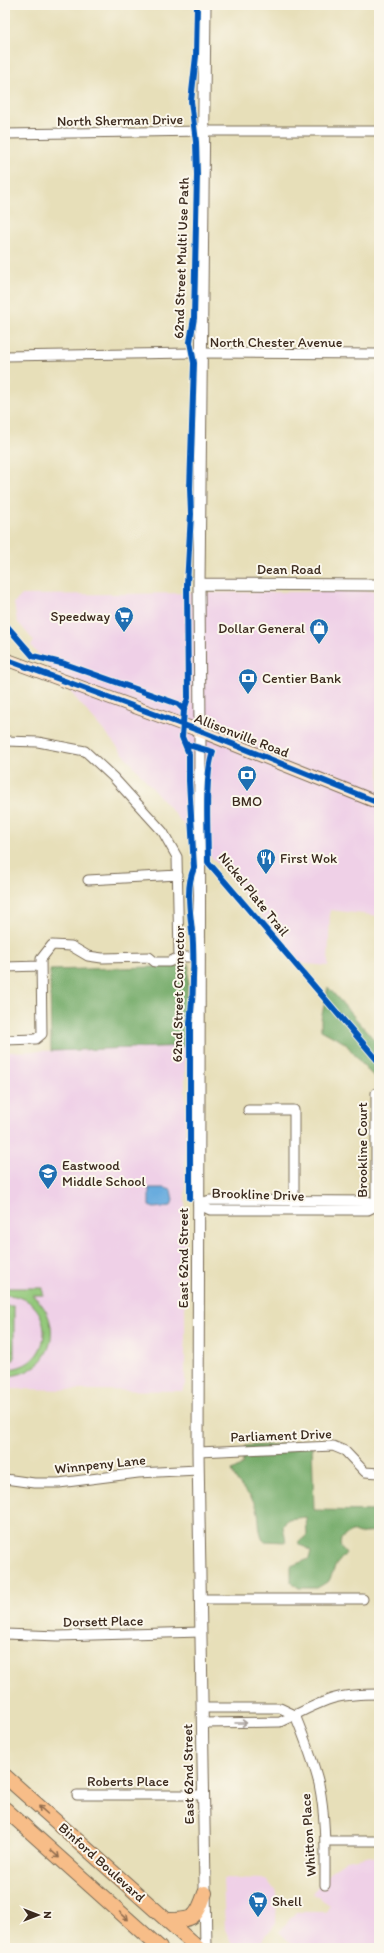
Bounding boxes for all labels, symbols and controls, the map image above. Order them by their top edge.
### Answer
street label: North Sherman Drive [57,111,184,130]
street label: 62nd Street Multi Use Path [170,176,193,339]
street label: North Chester Avenue [210,334,343,351]
street label: Dean Road [257,561,322,578]
supermarket icon: Speedway [113,605,135,633]
place label: Speedway [51,608,110,625]
shop icon: Dollar General [308,617,330,645]
place label: Dollar General [218,620,305,637]
bank icon: Centier Bank [237,667,259,695]
place label: Centier Bank [262,670,341,687]
street label: Allisonville Road [192,710,292,761]
bank icon: BMO [236,764,258,792]
place label: BMO [232,793,262,810]
restaurant icon: First Wok [255,847,277,875]
street label: Nickel Plate Trail [215,849,293,940]
place label: First Wok [280,850,338,867]
street label: 62nd Street Connector [169,925,188,1062]
street label: Brookline Court [354,1102,371,1198]
place label: Eastwood Middle School [62,1157,145,1190]
school or university icon: Eastwood Middle School [37,1162,59,1190]
street label: Brookline Drive [211,1184,305,1205]
street label: East 62nd Street [175,1208,192,1308]
street label: Parliament Drive [230,1425,332,1446]
street label: Winnpeny Lane [54,1451,147,1478]
street label: Dorsett Place [63,1612,144,1631]
one-way arrow [234,1719,247,1727]
street label: East 62nd Street [179,1724,198,1824]
street label: Roberts Place [87,1773,169,1790]
street label: Whitton Place [297,1793,320,1877]
one-way arrow [38,1806,49,1815]
street label: Binford Boulevard [55,1819,149,1906]
one-way arrow [50,1849,60,1859]
supermarket icon: Shell [247,1890,269,1918]
place label: Shell [272,1893,302,1910]
north arrow [18,1895,58,1935]
text: N [41,1911,54,1919]
one-way arrow [119,1911,129,1920]

